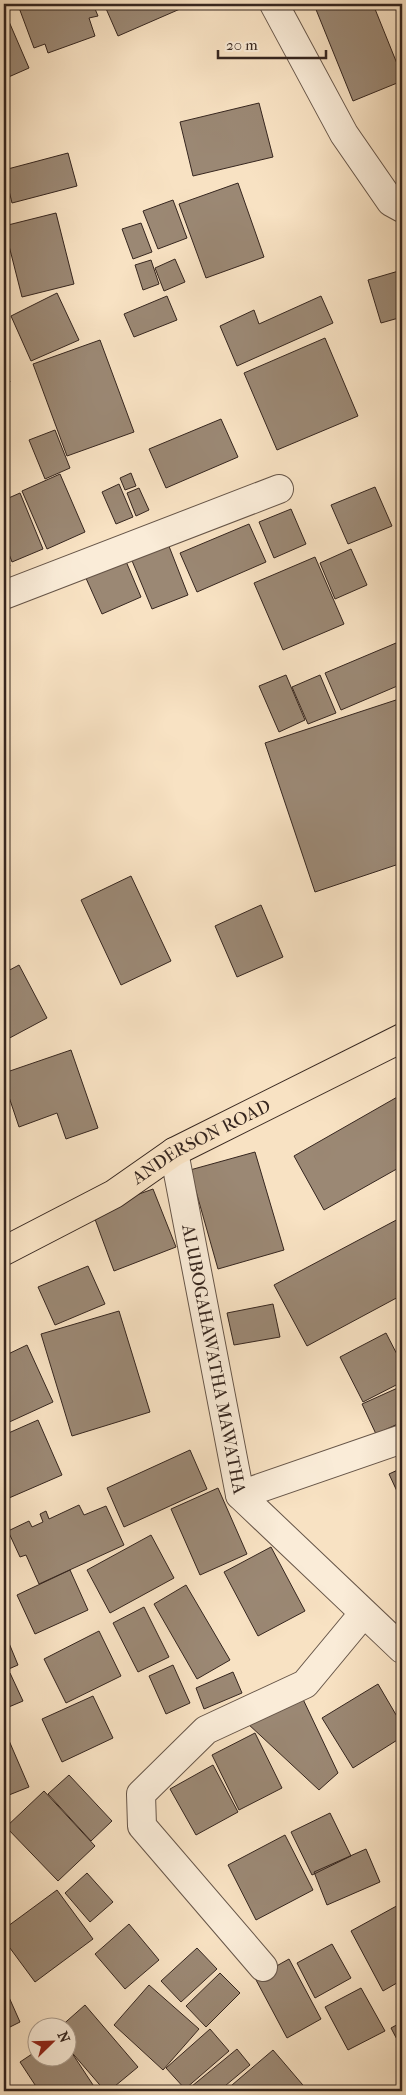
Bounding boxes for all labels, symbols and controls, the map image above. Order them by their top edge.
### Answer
scale bar [218,28,326,60]
text: 20 m [226,36,258,54]
street label: ANDERSON ROAD [127,1095,274,1189]
street label: ALUBOGAHAWATHA MAWATHA [177,1222,250,1496]
north arrow [28,2018,78,2068]
text: N [54,2029,74,2046]

